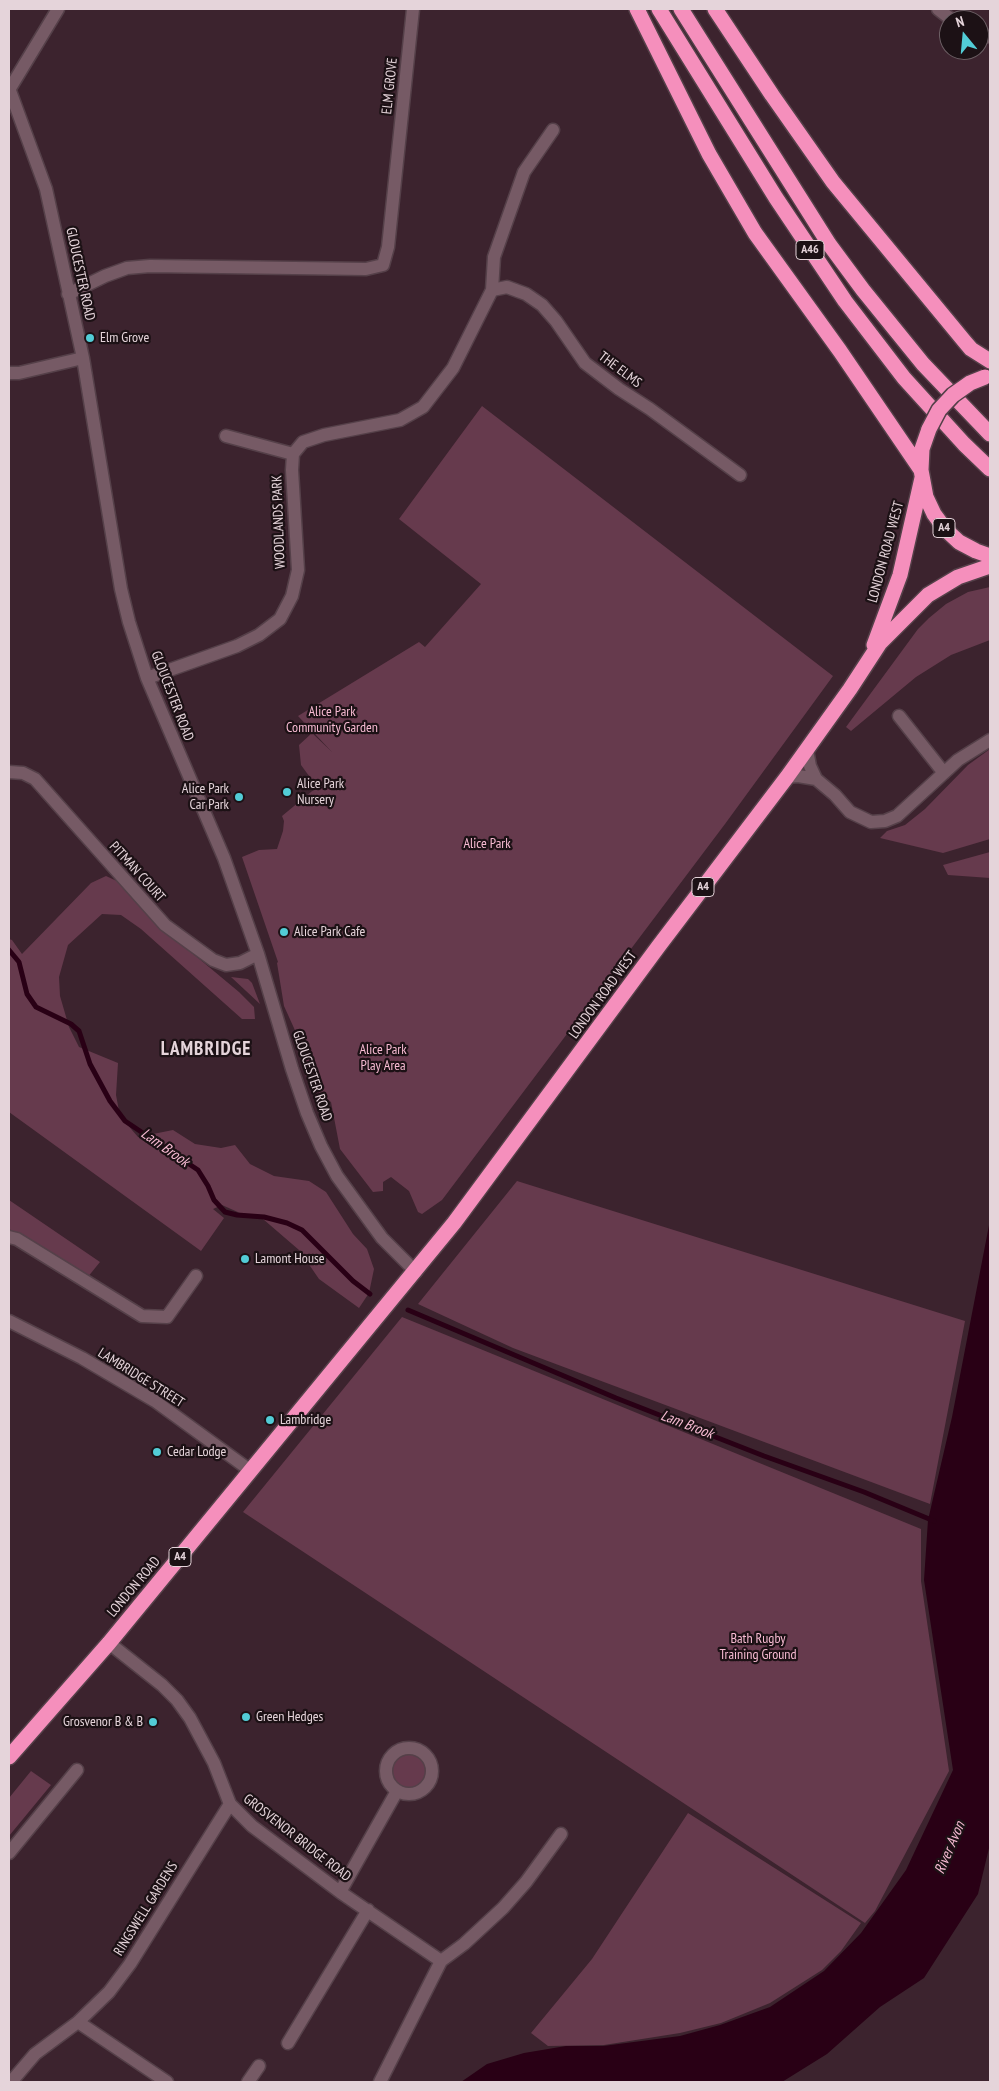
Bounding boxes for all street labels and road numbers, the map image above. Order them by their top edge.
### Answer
street label: ELM GROVE [379,57,401,115]
street label: GLOUCESTER ROAD [62,226,98,322]
road number: A46 [796,240,824,260]
street label: THE ELMS [595,348,645,392]
street label: WOODLANDS PARK [269,475,289,569]
street label: LONDON ROAD WEST [864,500,908,604]
road number: A4 [933,518,955,538]
street label: GLOUCESTER ROAD [147,649,197,743]
street label: PITMAN COURT [106,838,168,906]
road number: A4 [692,878,714,896]
street label: LONDON ROAD WEST [566,948,640,1042]
street label: GLOUCESTER ROAD [289,1028,335,1124]
street label: LAMBRIDGE STREET [95,1345,187,1411]
road number: A4 [169,1548,191,1566]
street label: LONDON ROAD [104,1553,164,1621]
street label: GROSVENOR BRIDGE ROAD [240,1791,354,1885]
street label: RINGSWELL GARDENS [110,1859,182,1959]

